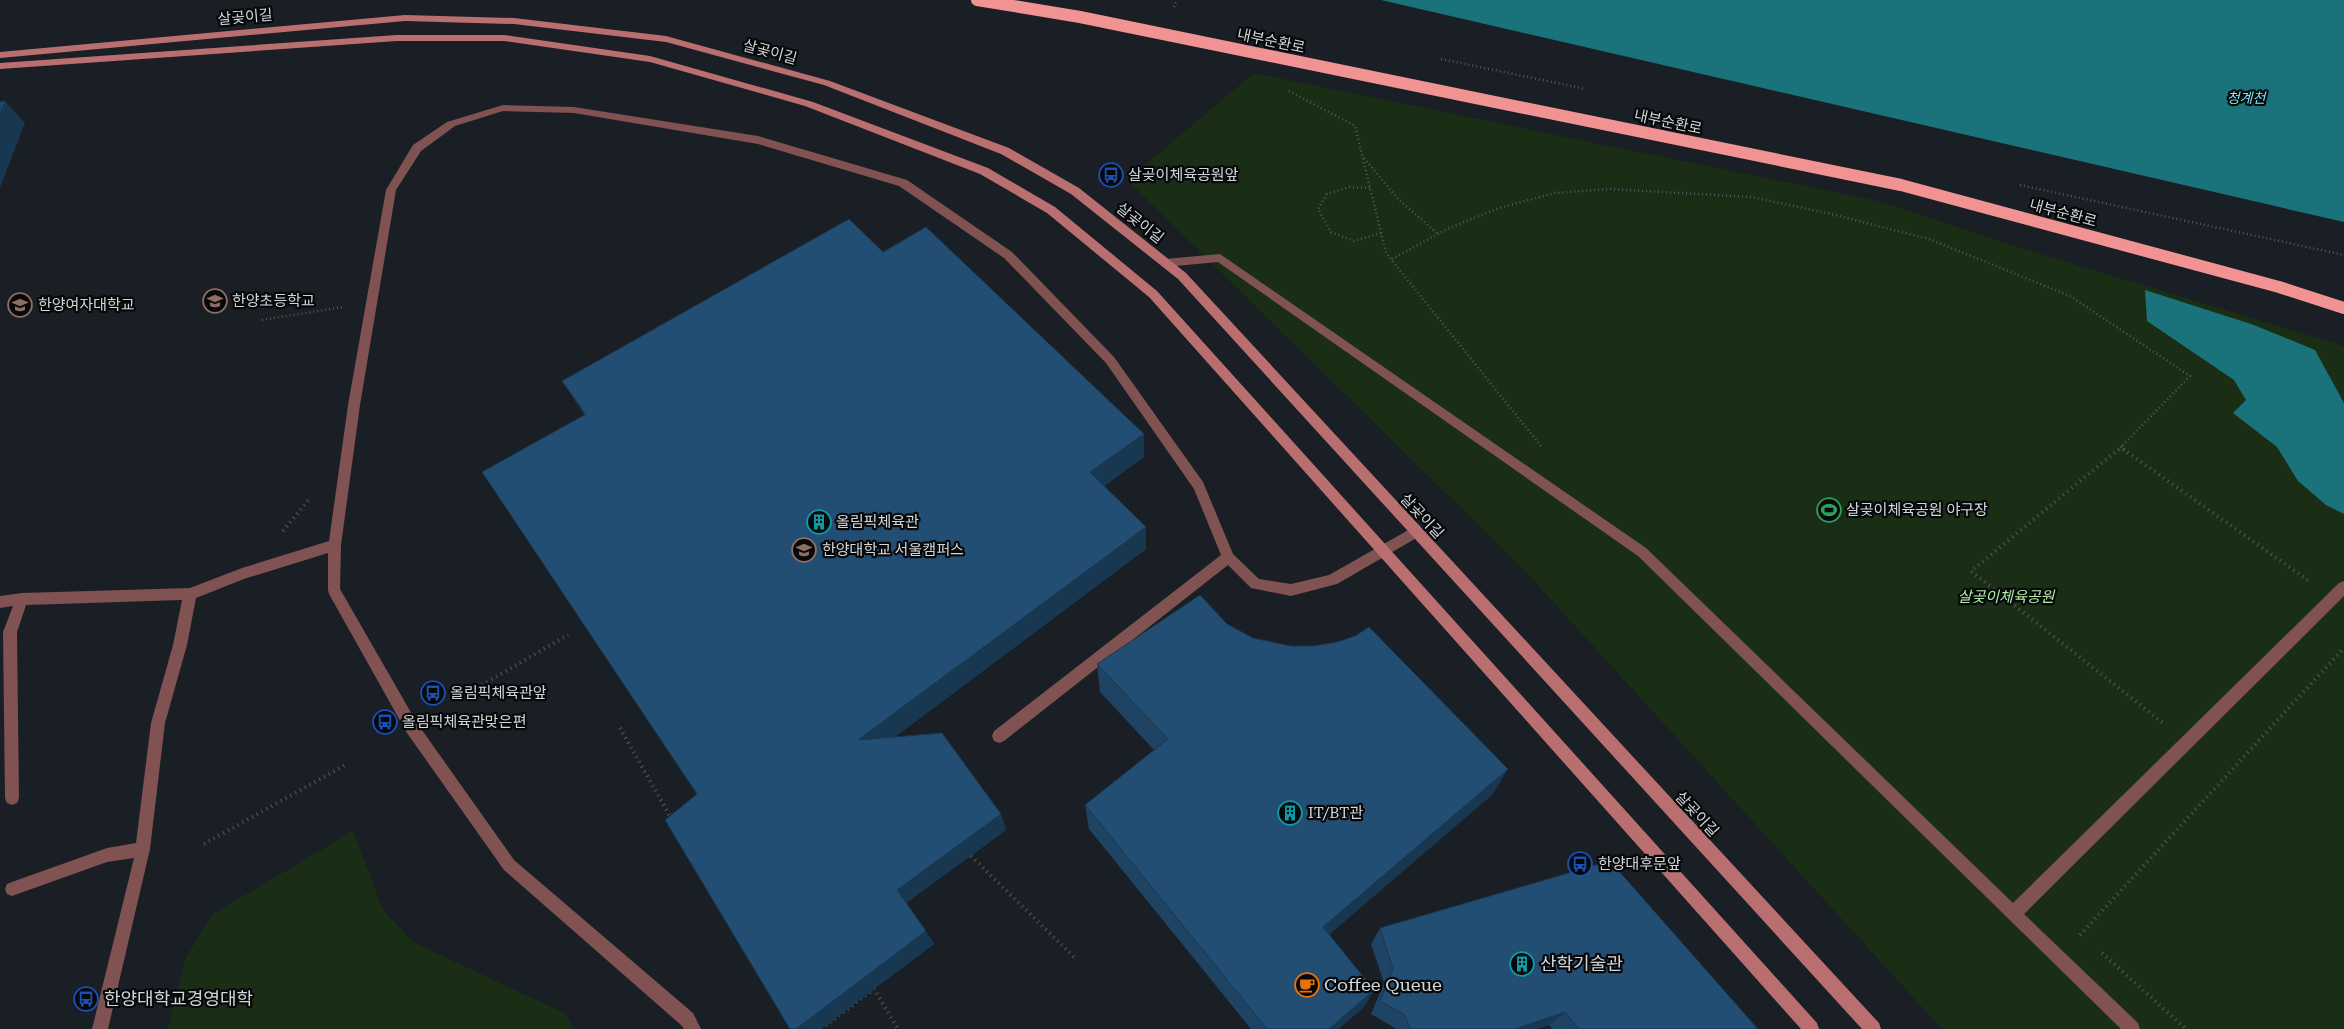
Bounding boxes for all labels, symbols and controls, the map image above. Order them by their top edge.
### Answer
street label: 살곶이길 [217,6,273,28]
street label: 내부순환로 [1235,25,1307,57]
street label: 살곶이길 [741,36,799,68]
water label: 청계천 [2227,90,2266,106]
street label: 내부순환로 [1632,106,1704,138]
bus stop icon: 살곶이체육공원앞 [1098,162,1124,188]
place label: 살곶이체육공원앞 [1128,166,1239,184]
street label: 내부순환로 [2027,195,2099,231]
street label: 살곶이길 [1113,199,1167,247]
school or university icon: 한양초등학교 [202,288,228,314]
school or university icon: 한양여자대학교 [7,292,33,318]
place label: 한양초등학교 [232,292,315,310]
place label: 한양여자대학교 [38,296,135,314]
street label: 살곶이길 [1397,490,1447,542]
sports icon: 살곶이체육공원 야구장 [1816,497,1842,523]
place label: 살곶이체육공원 야구장 [1846,501,1988,519]
building icon: 올림픽체육관 [806,509,832,535]
place label: 올림픽체육관 [836,513,919,531]
school or university icon: 한양대학교 서울캠퍼스 [791,537,817,563]
place label: 한양대학교 서울캠퍼스 [822,541,964,559]
park label: 살곶이체육공원 [1958,588,2055,606]
bus stop icon: 올림픽체육관앞 [420,680,446,706]
place label: 올림픽체육관앞 [450,684,547,702]
bus stop icon: 올림픽체육관맞은편 [372,709,398,735]
place label: 올림픽체육관맞은편 [402,713,526,731]
street label: 살곶이길 [1672,788,1722,840]
building icon: IT/BT관 [1277,800,1303,826]
place label: IT/BT관 [1308,804,1363,822]
bus stop icon: 한양대후문앞 [1567,851,1593,877]
place label: 한양대후문앞 [1598,855,1681,873]
building icon: 산학기술관 [1509,951,1535,977]
place label: 산학기술관 [1540,953,1623,974]
cafe icon: Coffee Queue [1294,972,1320,998]
place label: Coffee Queue [1324,974,1442,995]
bus stop icon: 한양대학교경영대학 [73,986,99,1012]
place label: 한양대학교경영대학 [104,988,253,1009]

